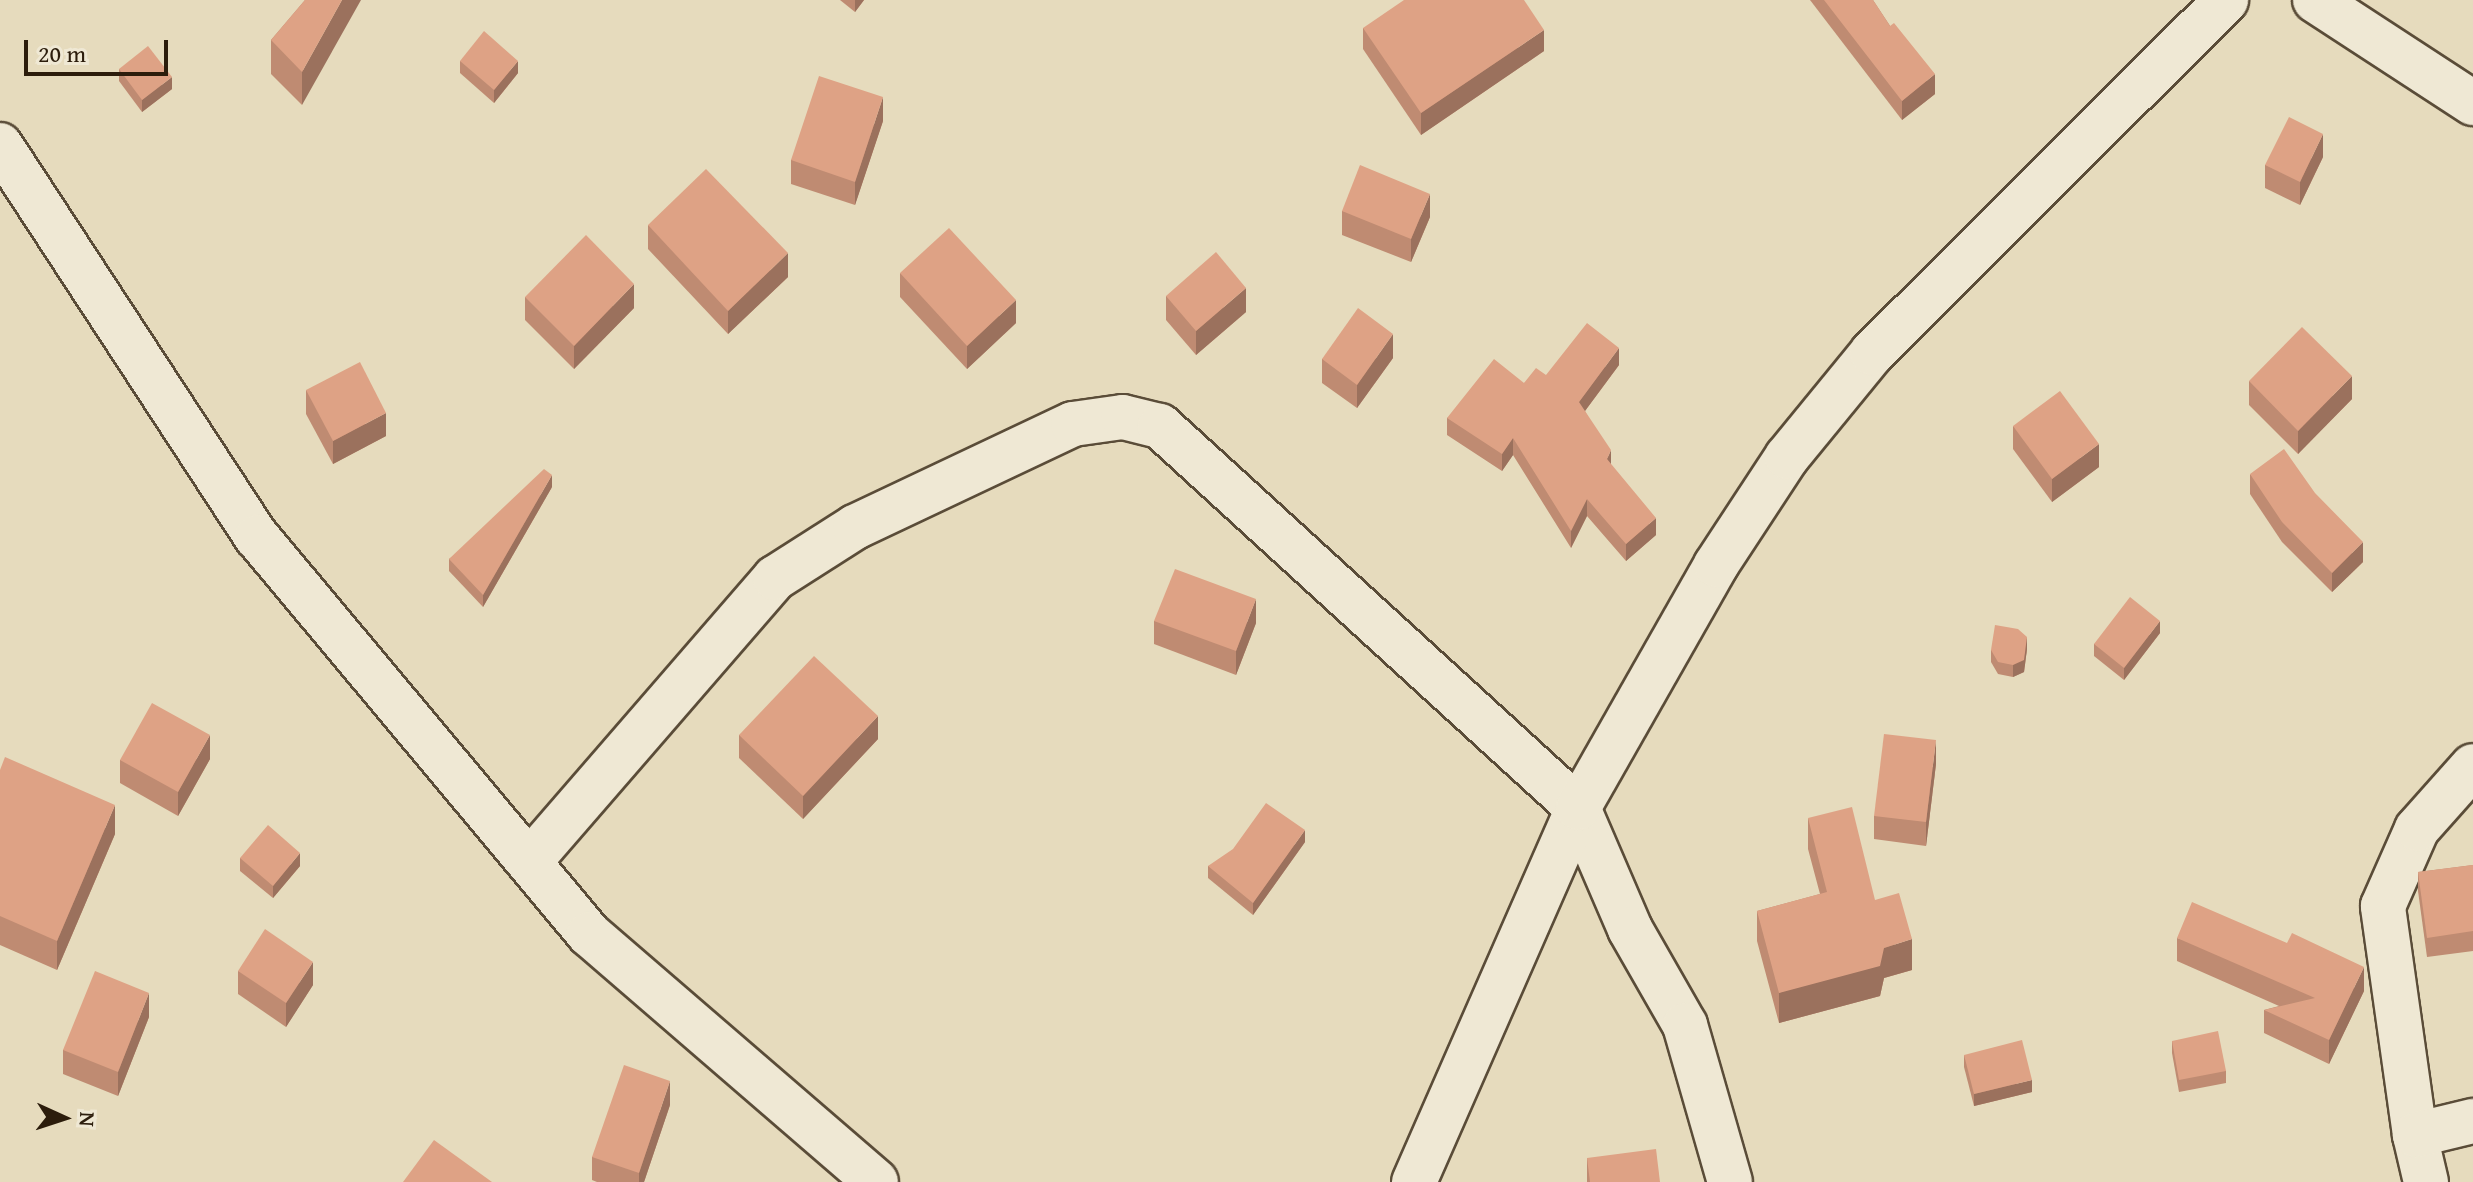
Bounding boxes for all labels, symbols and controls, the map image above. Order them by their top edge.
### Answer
scale bar [28,24,172,74]
text: 20 m [38,36,86,71]
north arrow [24,1078,104,1158]
text: N [72,1111,104,1127]

